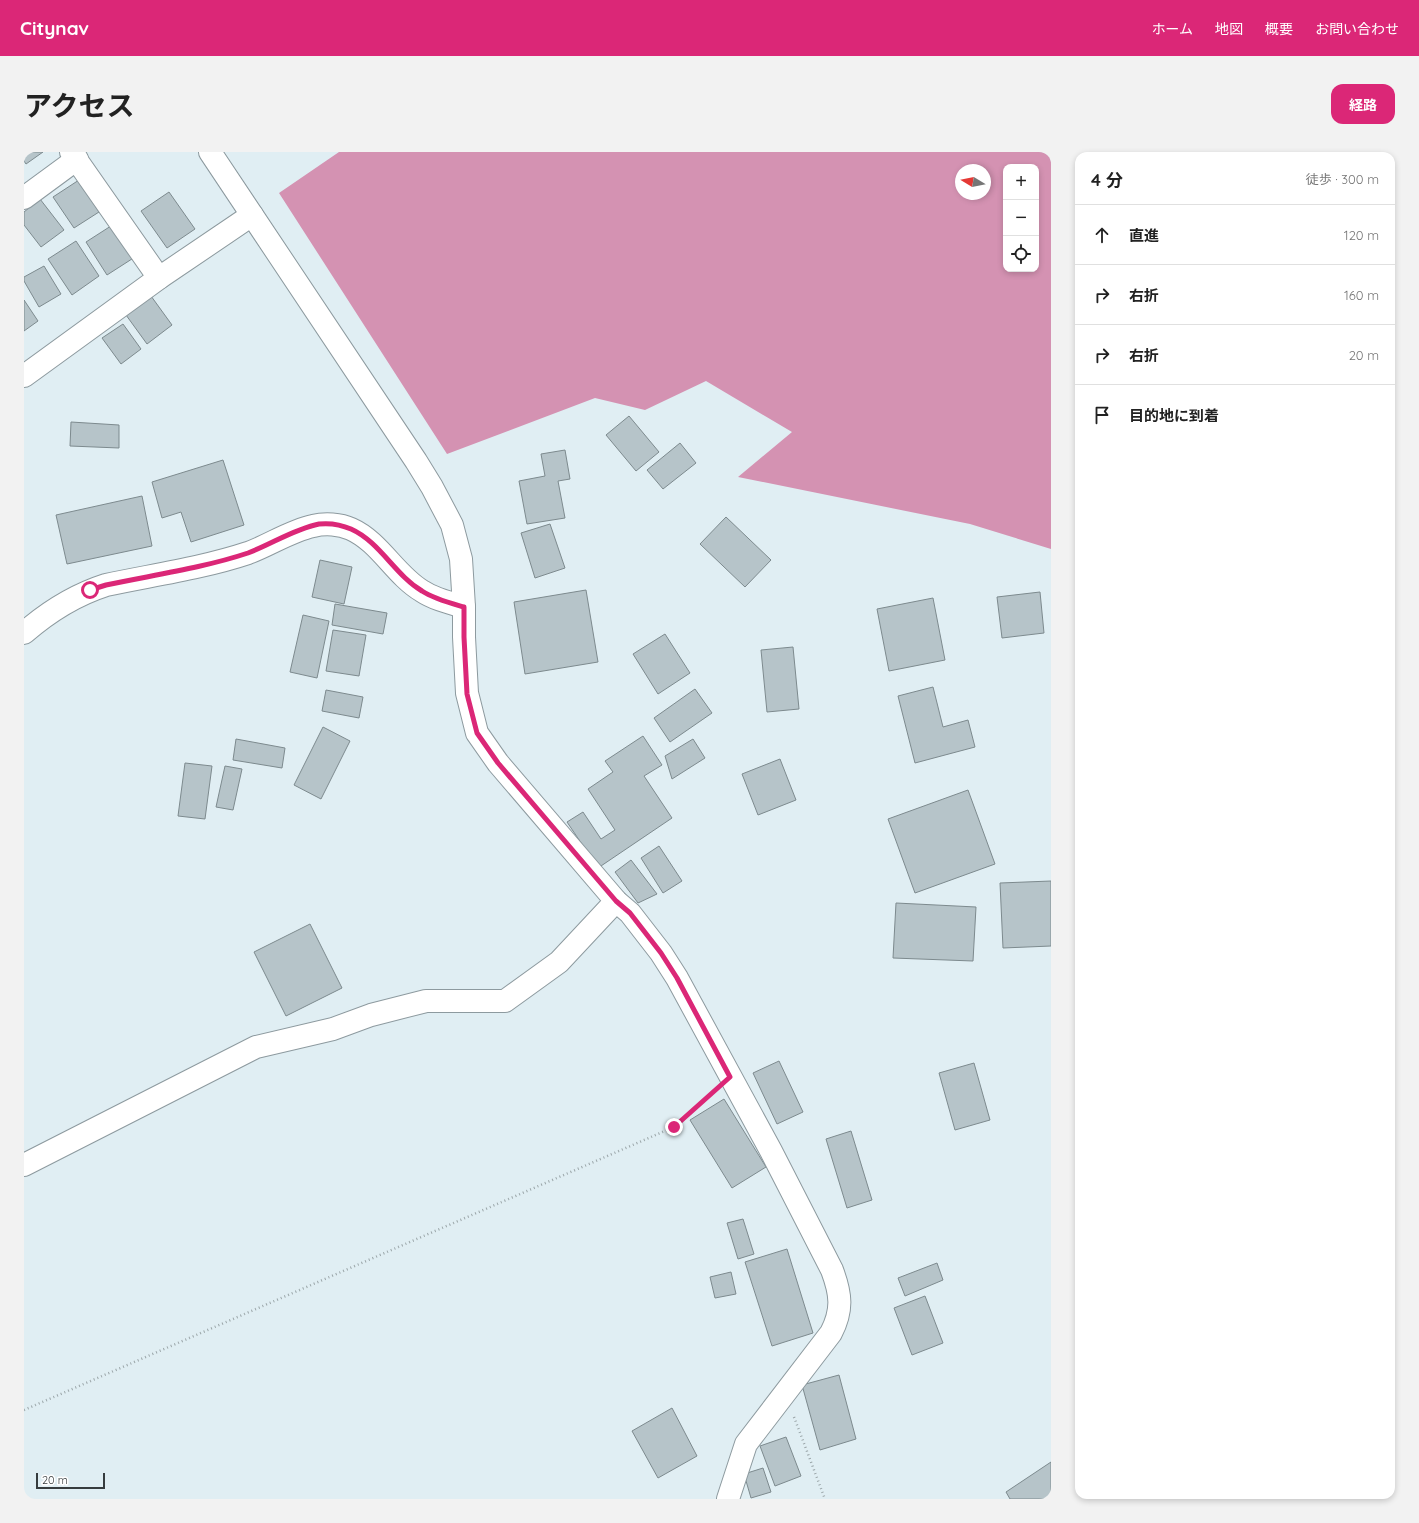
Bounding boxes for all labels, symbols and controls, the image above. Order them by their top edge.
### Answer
text: Citynav [20,16,89,40]
text: ホーム [1151,20,1193,38]
text: 地図 [1215,20,1243,38]
text: 概要 [1265,20,1293,38]
text: お問い合わせ [1315,20,1399,38]
button: 経路 [1331,84,1395,124]
text: アクセス [24,88,135,123]
north arrow [955,164,991,200]
map controls [1003,164,1039,272]
button: + [1003,164,1039,200]
text: 4 分 [1091,169,1123,190]
text: 徒歩 · 300 m [1306,171,1379,187]
button: − [1003,200,1039,236]
icon: ahead [1091,224,1113,246]
text: 直進 [1129,226,1159,245]
text: 120 m [1344,227,1379,243]
button: locate [1003,236,1039,272]
icon: right [1091,284,1113,306]
text: 右折 [1129,286,1159,305]
text: 160 m [1344,287,1379,303]
icon: right [1091,344,1113,366]
text: 右折 [1129,346,1159,365]
text: 20 m [1349,347,1379,363]
icon: arrive [1091,404,1113,426]
text: 目的地に到着 [1129,406,1219,425]
route start [81,581,99,599]
route end [665,1118,683,1136]
scale bar [36,1471,105,1490]
text: 20 m [42,1473,68,1487]

